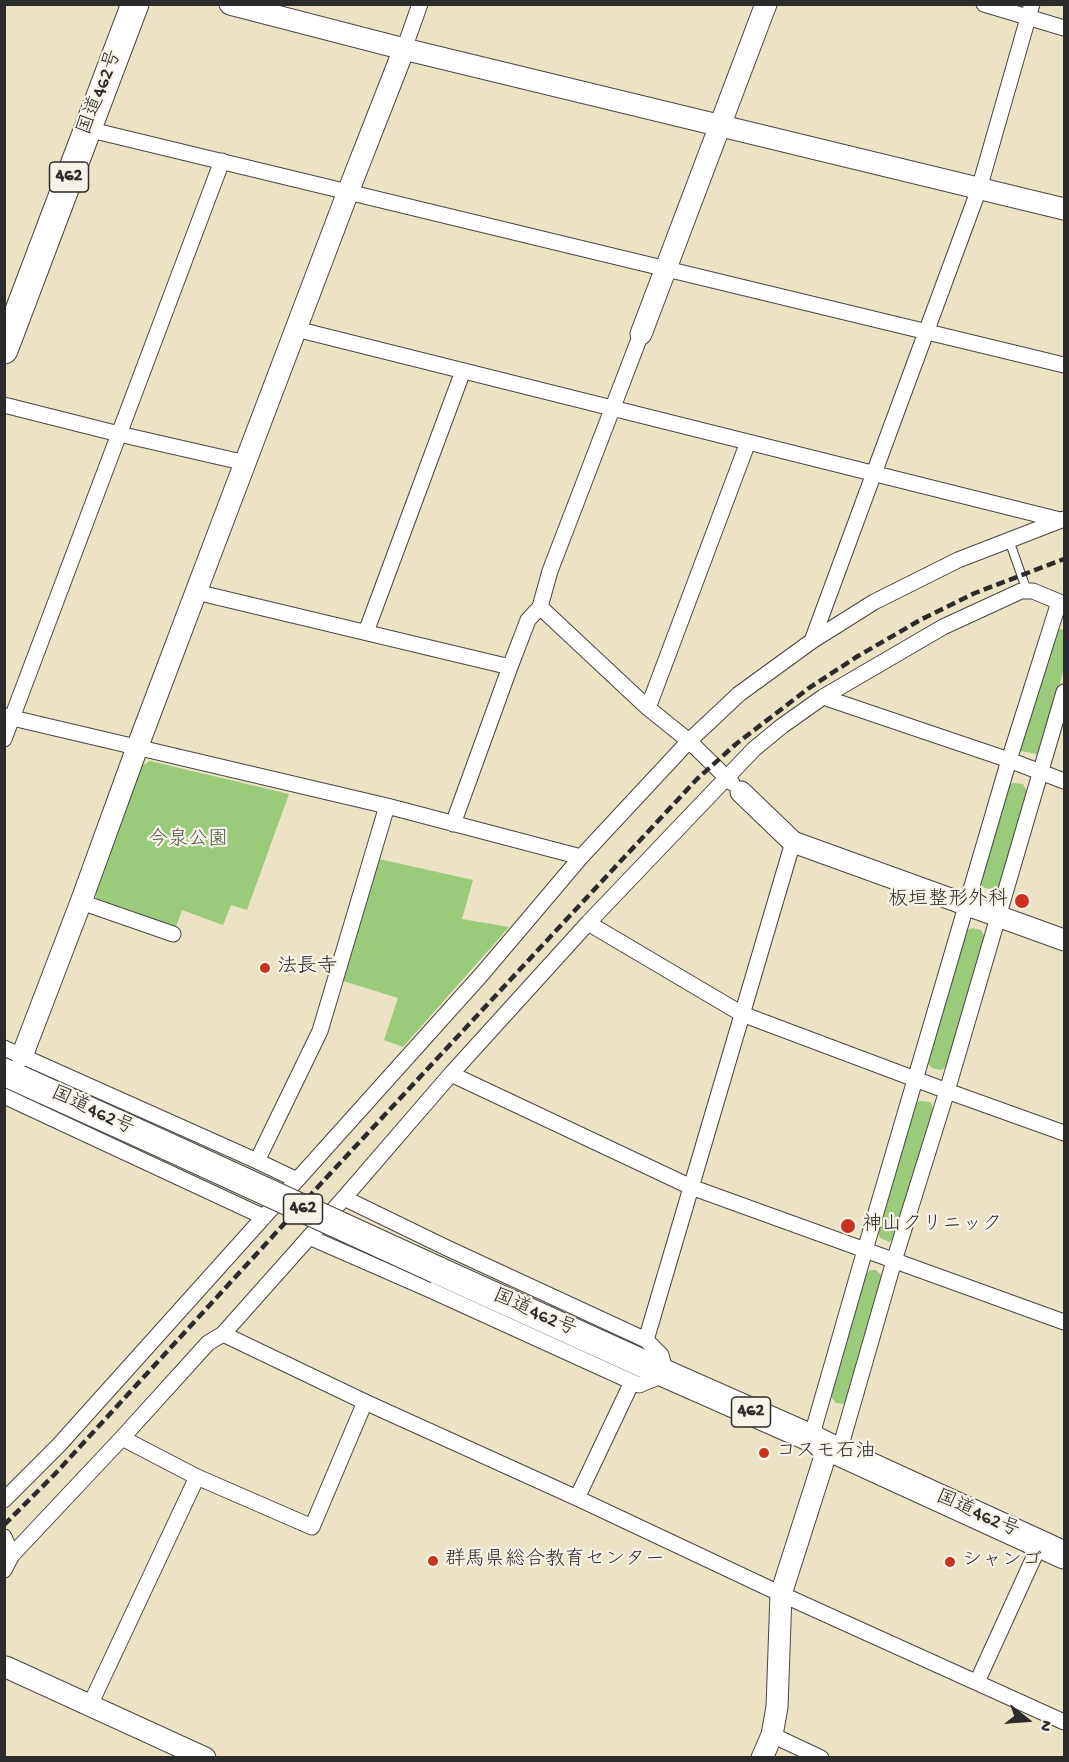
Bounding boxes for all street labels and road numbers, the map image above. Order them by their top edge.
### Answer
street label: 国道462号 [74,47,128,139]
road number: 462 [50,162,88,192]
street label: 国道462号 [46,1082,138,1142]
road number: 462 [284,1194,322,1224]
street label: 国道462号 [488,1285,580,1343]
road number: 462 [732,1397,771,1427]
street label: 国道462号 [931,1486,1023,1544]

